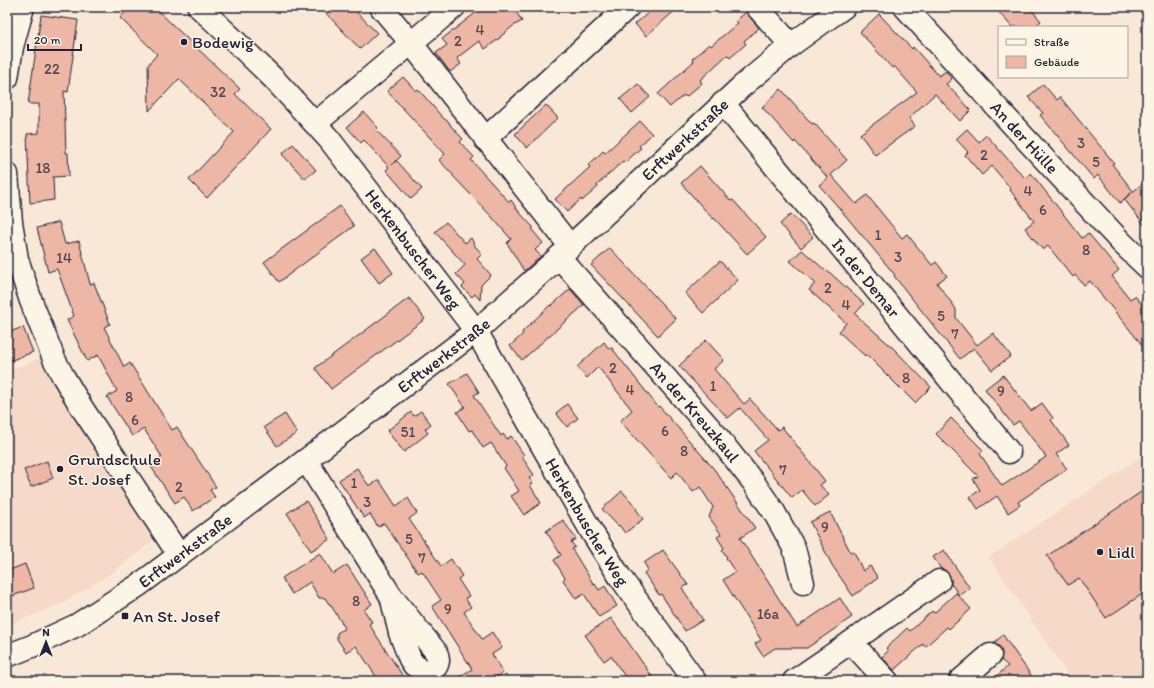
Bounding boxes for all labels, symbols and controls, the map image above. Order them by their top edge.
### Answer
house number: 4 [475,21,485,39]
scale bar [28,26,81,52]
legend [998,26,1128,78]
place label: Bodewig [192,32,254,52]
house number: 2 [454,32,462,50]
text: 20 m [34,33,61,47]
text: Straße [1034,35,1069,49]
marker: Bodewig [179,37,189,47]
text: Gebäude [1034,55,1079,69]
house number: 22 [44,60,60,78]
house number: 32 [210,83,226,101]
street label: Erftwerkstraße [637,94,733,185]
street label: An der Hülle [986,97,1063,178]
house number: 3 [1077,134,1085,152]
house number: 2 [980,146,988,164]
house number: 5 [1092,153,1100,171]
house number: 18 [35,159,51,177]
house number: 4 [1023,182,1033,200]
street label: Herkenbuscher Weg [361,185,466,313]
house number: 6 [1039,201,1047,219]
house number: 1 [875,226,882,244]
street label: In der Demar [828,234,905,322]
house number: 8 [1082,241,1090,259]
house number: 3 [894,248,902,266]
house number: 14 [56,249,72,267]
house number: 2 [824,279,832,297]
house number: 4 [841,296,851,314]
house number: 5 [937,307,945,325]
street label: Erftwerkstraße [393,313,494,397]
house number: 7 [951,325,959,343]
street label: An der Kreuzkaul [646,357,744,466]
house number: 2 [609,359,617,377]
house number: 8 [902,369,910,387]
house number: 1 [710,377,717,395]
house number: 4 [625,381,635,399]
house number: 9 [997,382,1005,400]
house number: 8 [125,388,133,406]
house number: 6 [131,411,139,429]
house number: 6 [661,422,669,440]
house number: 51 [401,423,415,441]
house number: 8 [680,442,688,460]
place label: Grundschule St. Josef [68,449,161,489]
street label: Herkenbuscher Weg [541,454,633,590]
house number: 7 [779,461,787,479]
marker: Grundschule St. Josef [55,464,65,474]
house number: 1 [351,474,358,492]
house number: 2 [175,478,183,496]
house number: 3 [363,493,371,511]
street label: Erftwerkstraße [135,509,236,592]
house number: 9 [821,518,829,536]
house number: 5 [405,530,413,548]
place label: Lidl [1108,542,1135,562]
marker: Lidl [1095,547,1105,557]
house number: 7 [418,549,426,567]
house number: 8 [352,592,360,610]
house number: 9 [444,600,452,618]
house number: 16a [757,605,780,623]
place label: An St. Josef [133,606,220,626]
marker: An St. Josef [120,611,130,621]
north arrow [26,622,66,662]
text: N [42,626,50,639]

